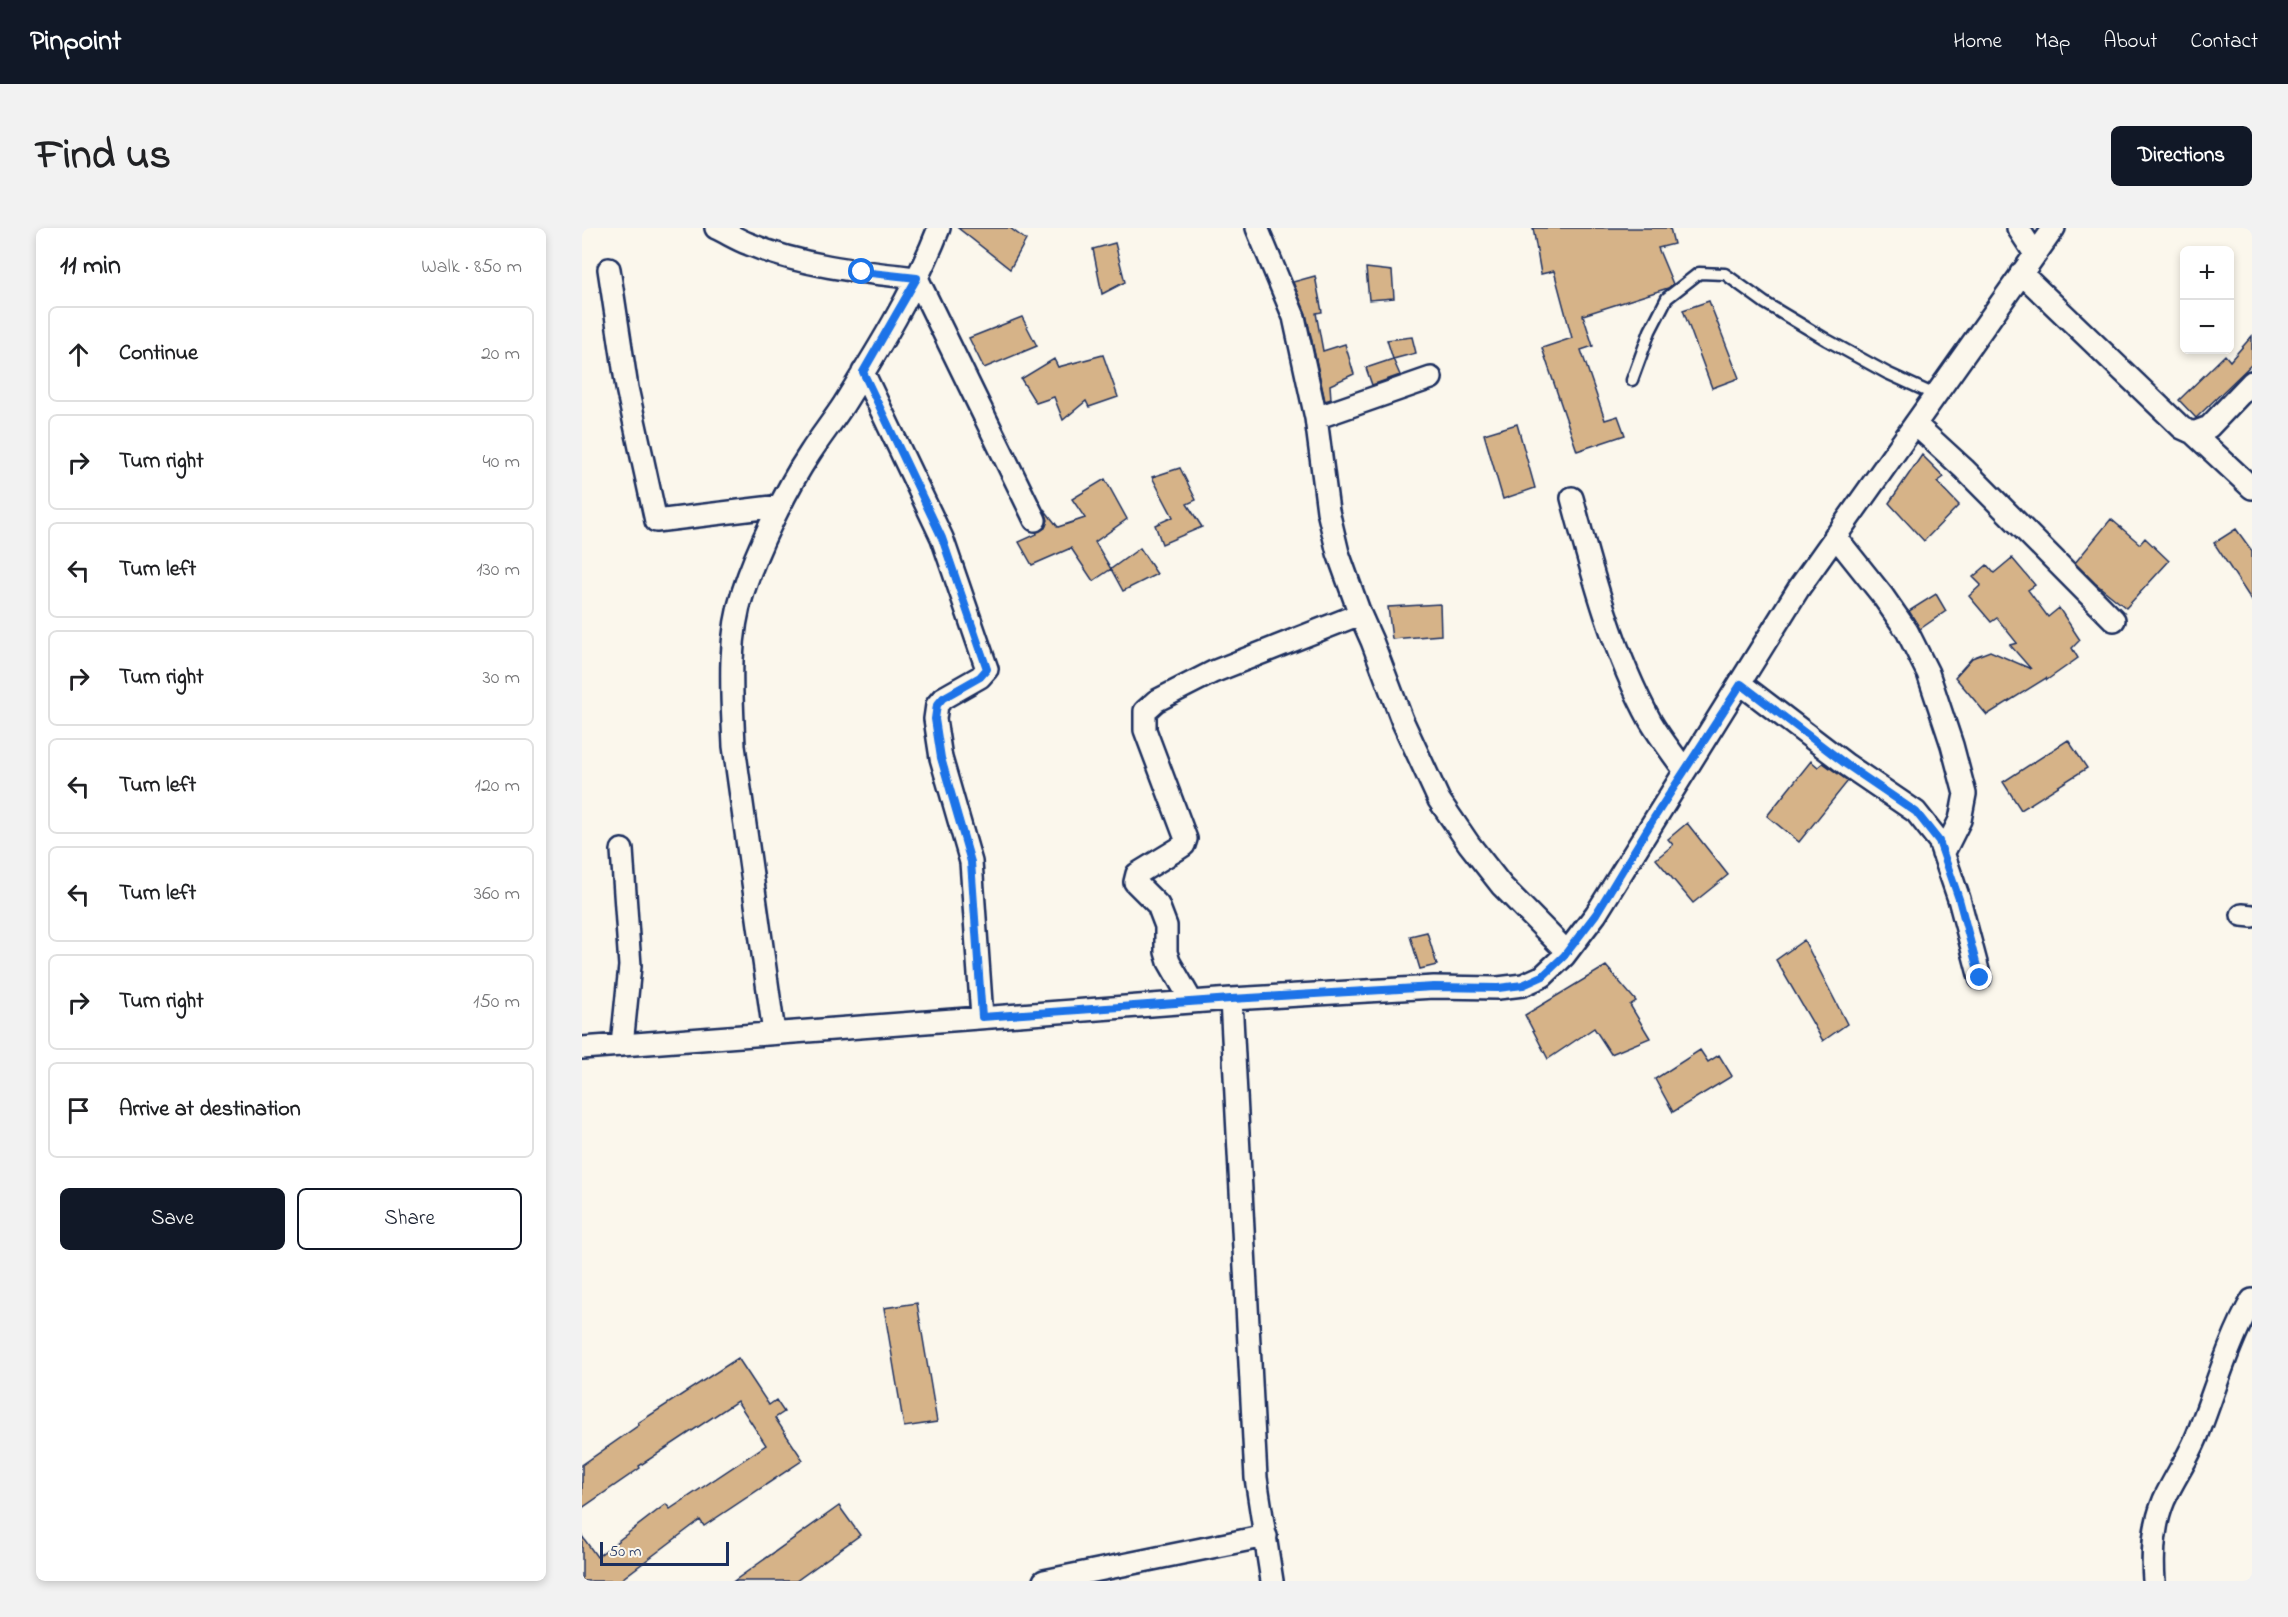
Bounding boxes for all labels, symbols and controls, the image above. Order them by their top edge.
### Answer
text: Pinpoint [30,22,121,63]
text: Home [1953,27,2002,57]
text: Map [2035,27,2070,57]
text: About [2103,27,2157,57]
text: Contact [2190,27,2258,57]
text: Find us [36,126,171,187]
button: Directions [2111,126,2252,186]
map controls [2180,246,2234,354]
button: + [2180,246,2234,300]
text: 11 min [60,248,121,286]
text: Walk · 850 m [421,253,522,282]
route start [848,258,874,284]
button: − [2180,300,2234,354]
icon: ahead [62,338,95,371]
text: Continue [119,338,198,370]
text: 20 m [481,340,520,369]
icon: right [62,446,95,479]
text: Turn right [119,446,204,478]
text: 40 m [483,448,520,477]
icon: left [62,554,95,587]
text: Turn left [119,554,196,586]
text: 130 m [476,556,520,585]
icon: right [62,662,95,695]
text: Turn right [119,662,204,694]
text: 30 m [483,664,520,693]
icon: left [62,770,95,803]
text: Turn left [119,770,196,802]
text: 120 m [475,772,520,801]
icon: left [62,878,95,911]
text: Turn left [119,878,196,910]
text: 360 m [474,880,520,909]
route end [1966,964,1992,990]
icon: right [62,986,95,1019]
text: Turn right [119,986,204,1018]
text: 150 m [473,988,520,1017]
icon: arrive [62,1094,95,1127]
text: Arrive at destination [119,1094,301,1126]
button: Save [60,1188,285,1250]
button: Share [297,1188,522,1250]
scale bar [600,1539,729,1566]
text: 50 m [609,1540,641,1564]

